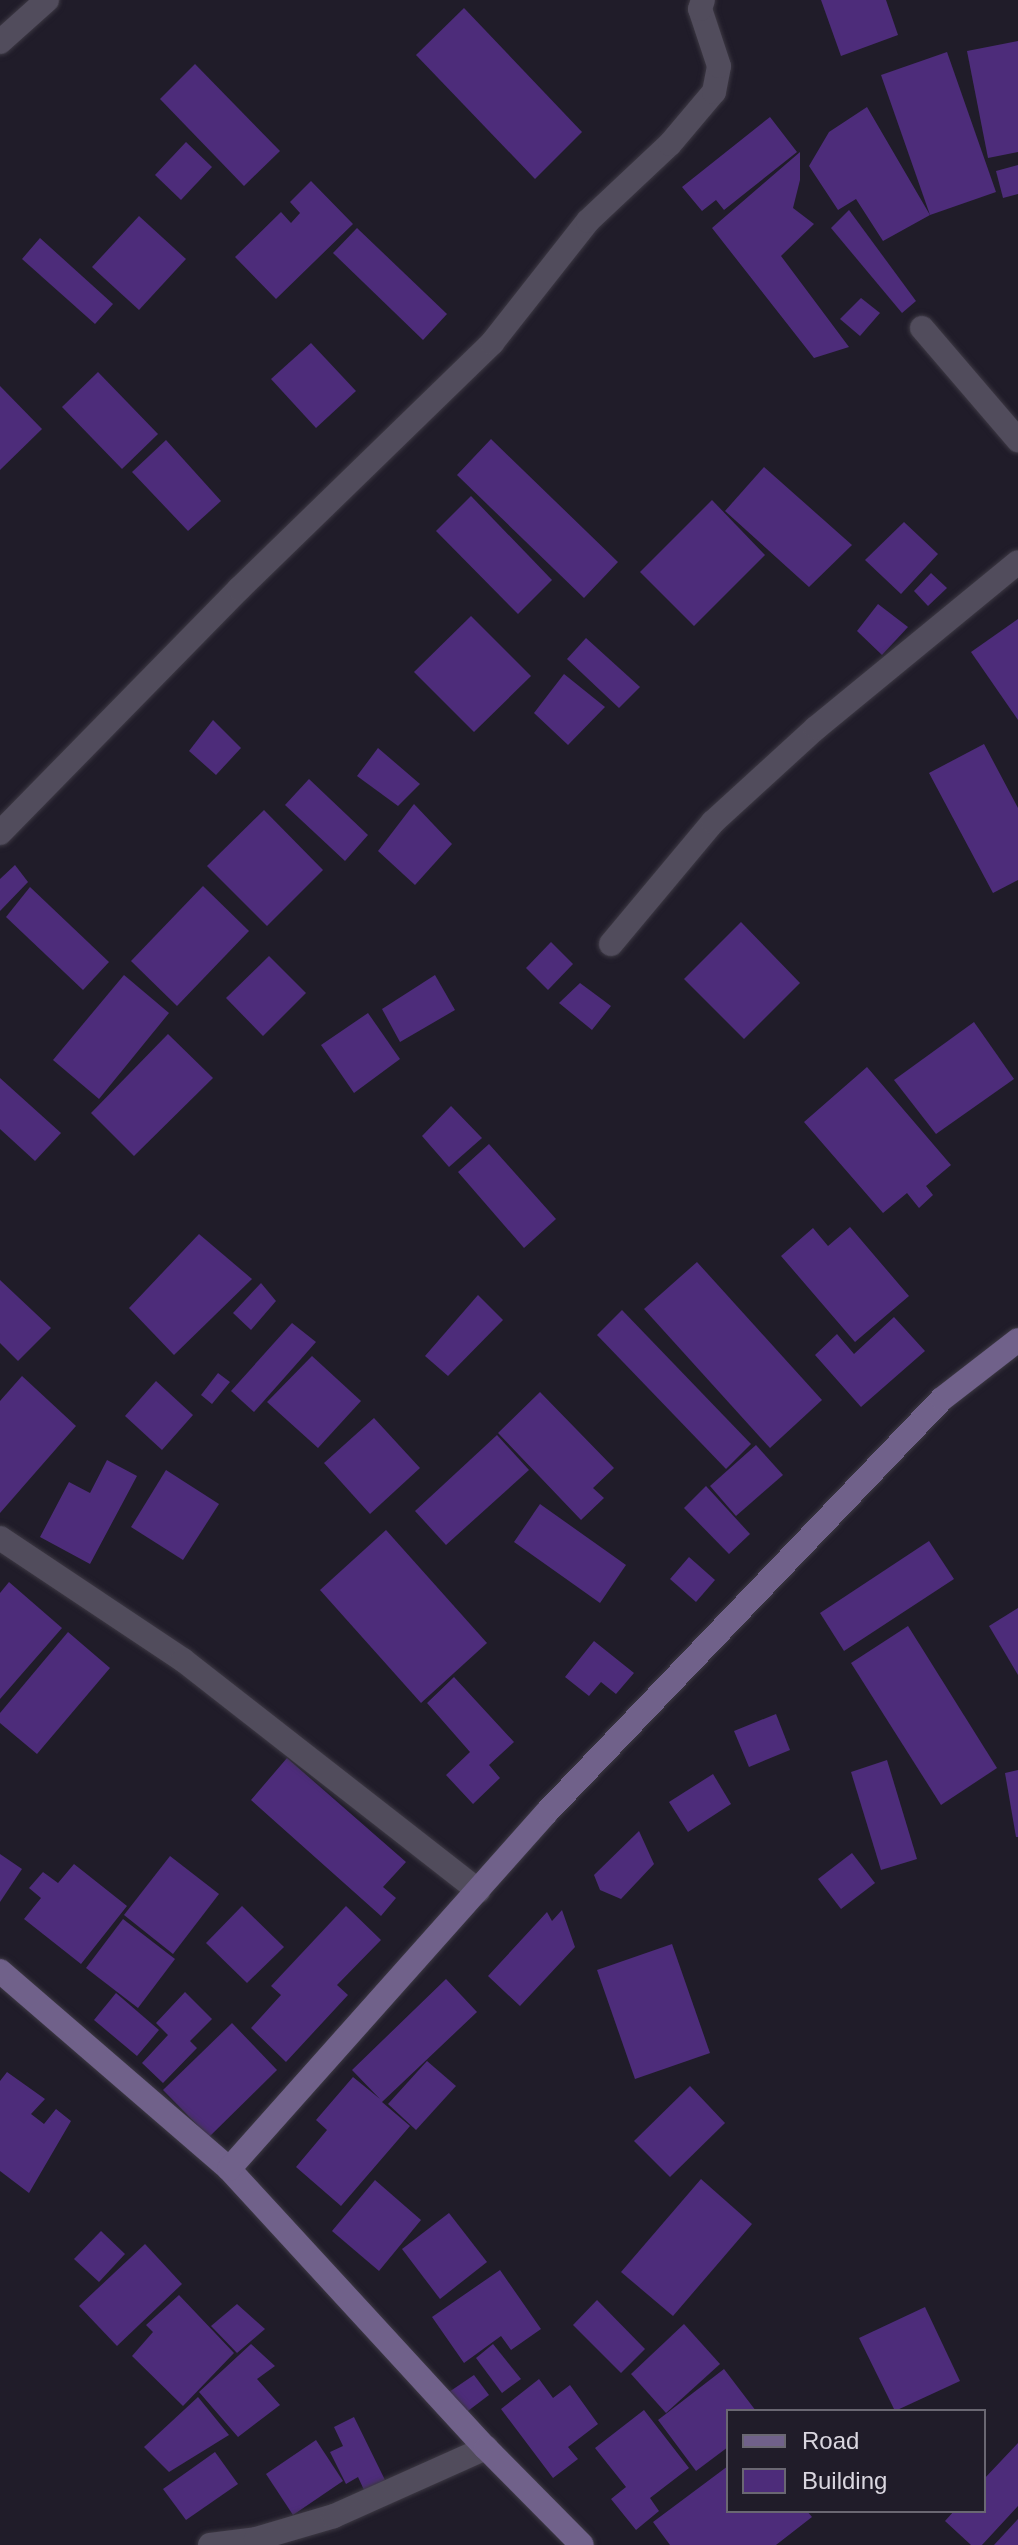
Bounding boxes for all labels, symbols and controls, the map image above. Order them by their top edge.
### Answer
legend [726,2409,986,2513]
text: Road [802,2427,859,2454]
text: Building [802,2467,887,2494]

